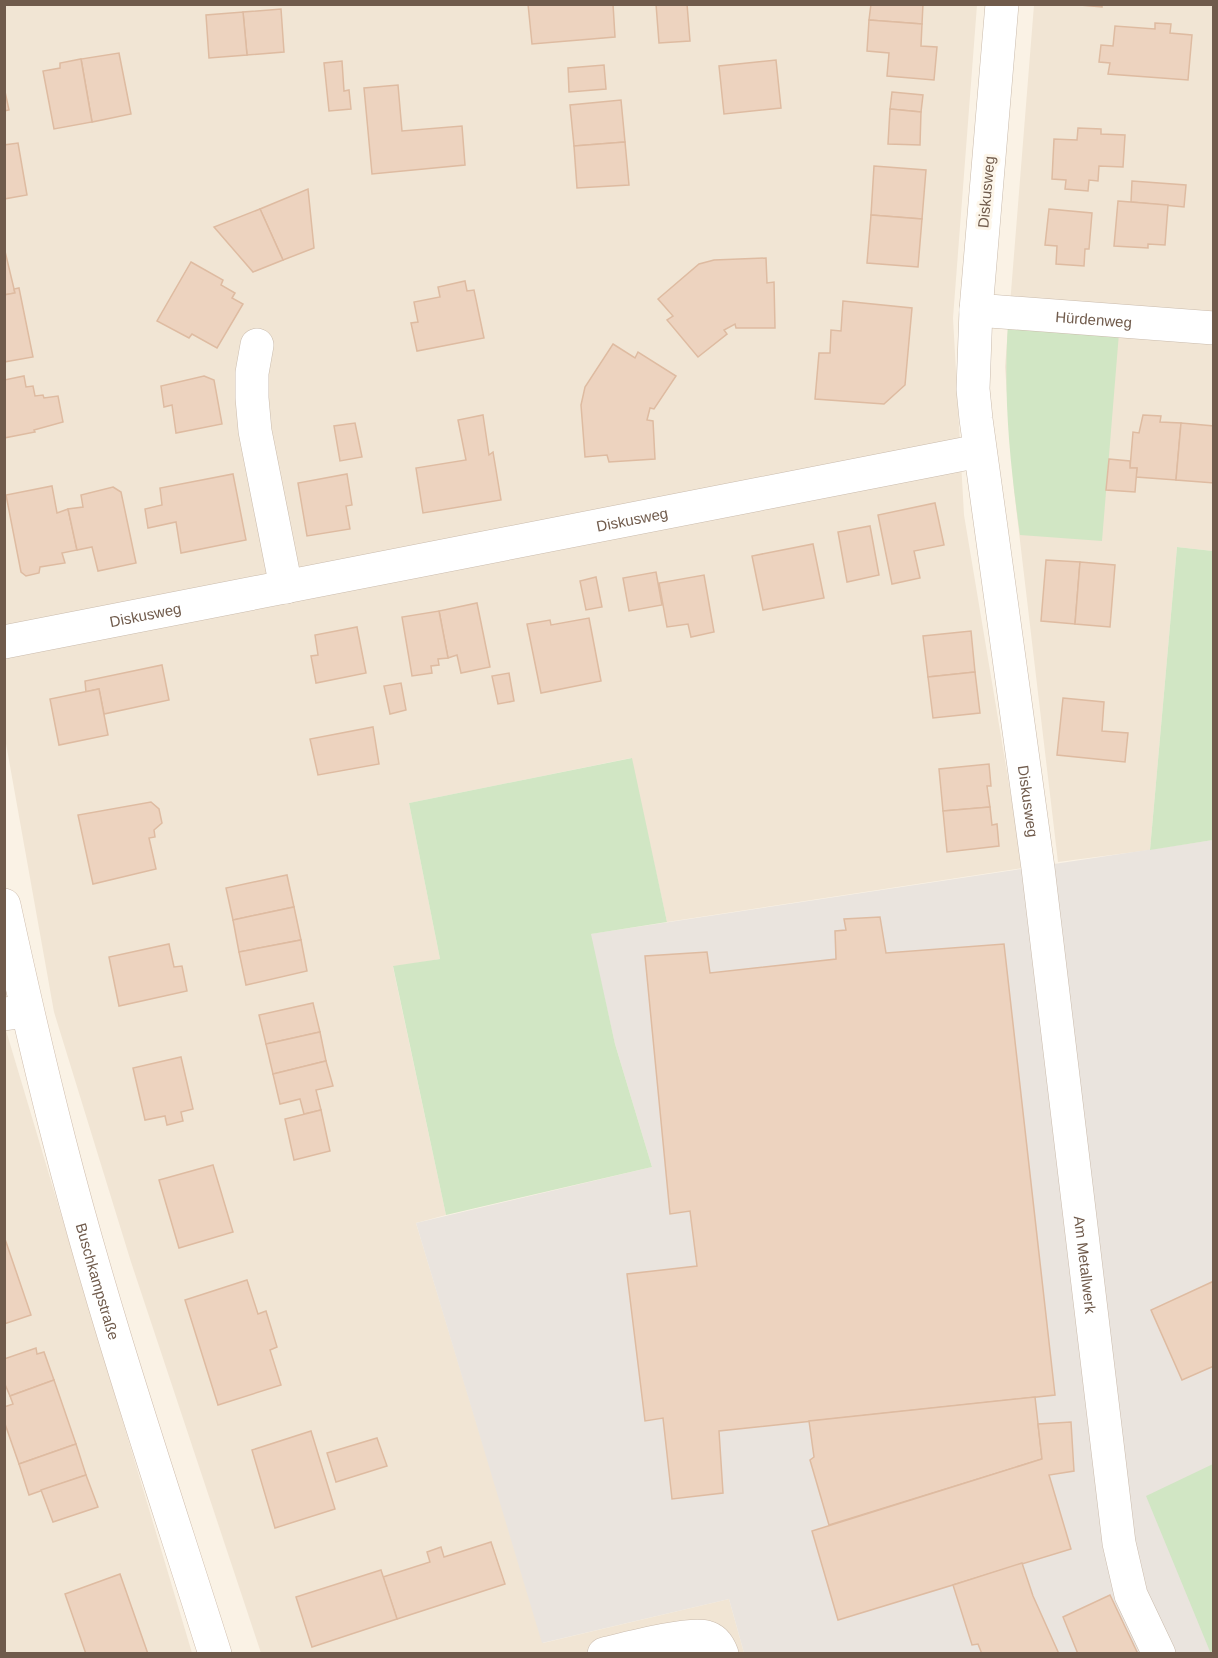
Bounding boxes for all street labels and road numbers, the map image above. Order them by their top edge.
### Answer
street label: Diskusweg [974,155,998,229]
street label: Hürdenweg [1055,308,1133,330]
street label: Diskusweg [595,504,669,534]
street label: Diskusweg [108,599,183,630]
street label: Diskusweg [1015,764,1042,838]
street label: Am Metallwerk [1071,1215,1100,1315]
street label: Buschkampstraße [73,1221,123,1342]

